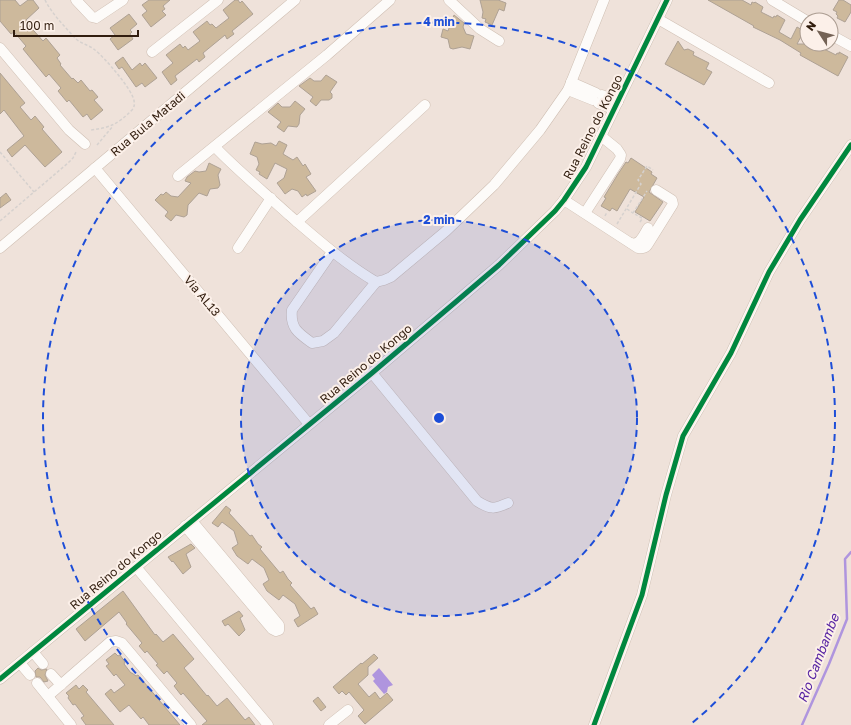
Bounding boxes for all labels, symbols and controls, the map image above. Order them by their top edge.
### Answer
scale bar [14,12,138,38]
north arrow [799,12,839,52]
text: 4 min [423,14,455,29]
text: 100 m [20,18,54,33]
text: N [803,19,818,33]
street label: Rua Reino do Kongo [560,72,625,182]
street label: Rua Bula Matadi [107,88,188,159]
text: 2 min [423,212,455,227]
street label: Via AL13 [181,272,224,319]
street label: Rua Reino do Kongo [317,321,415,406]
centre of rings [432,411,446,425]
street label: Rua Reino do Kongo [67,527,165,612]
water label: Rio Cambambe [794,610,843,704]

